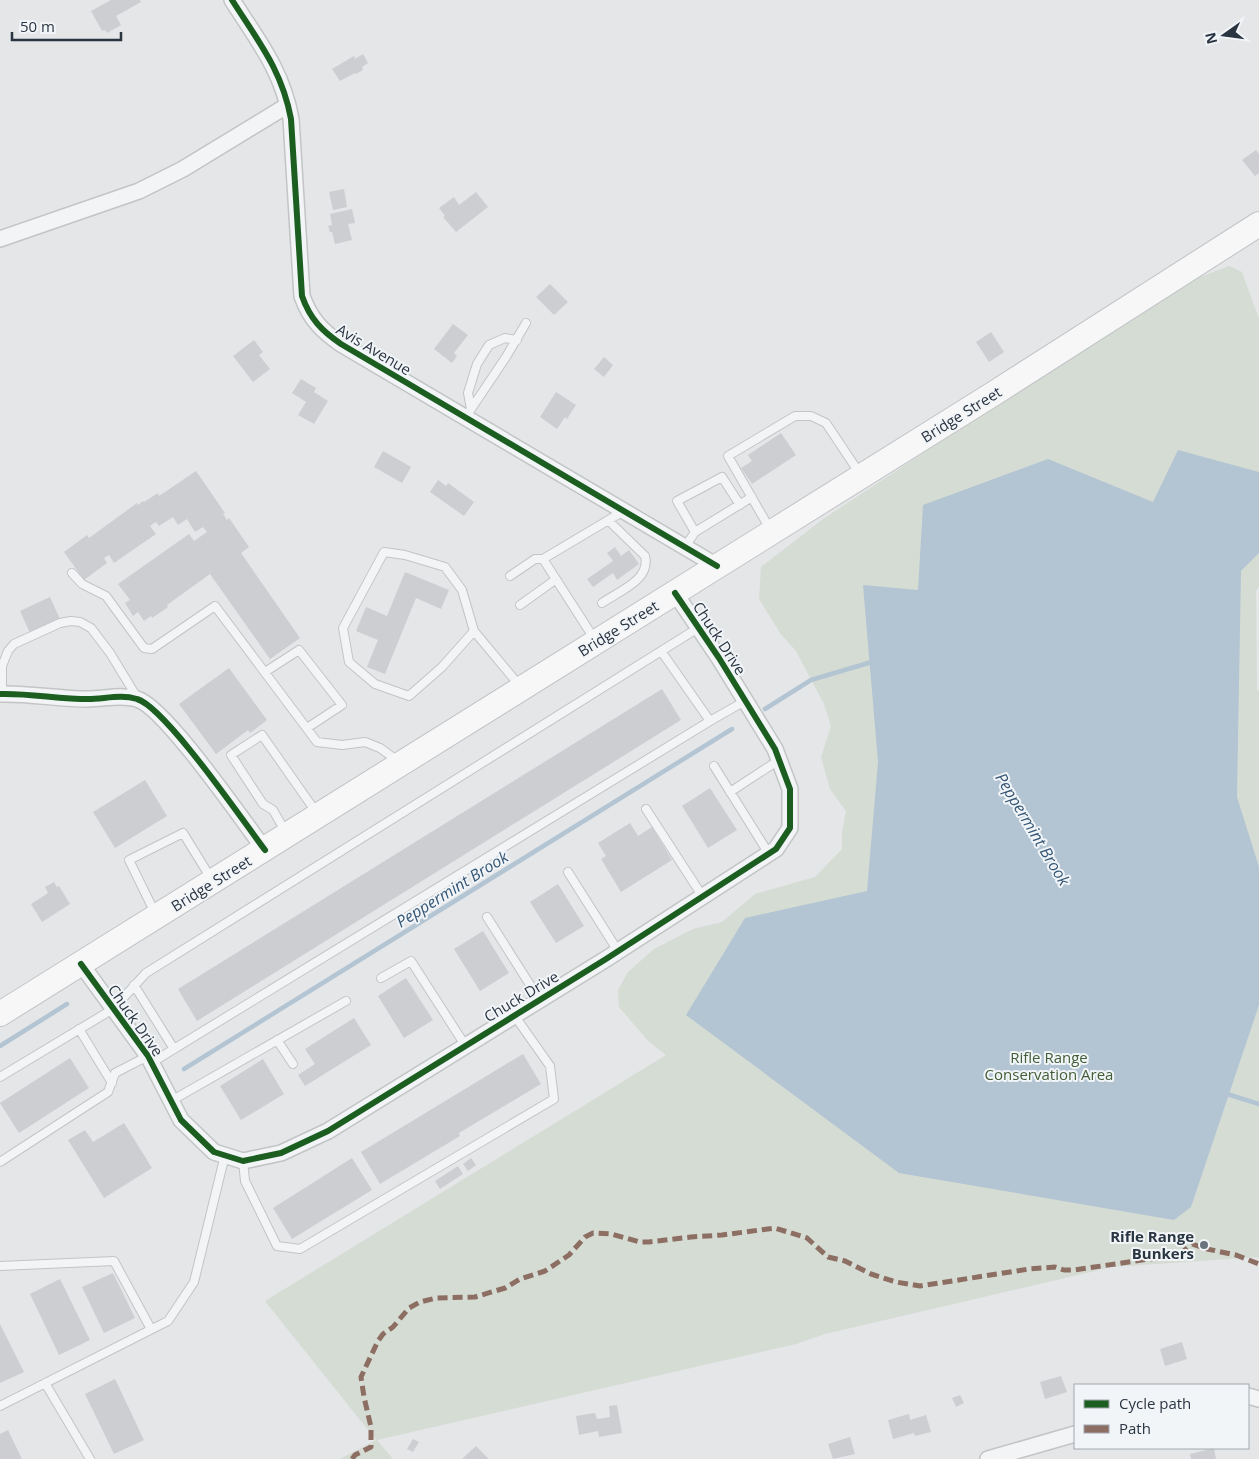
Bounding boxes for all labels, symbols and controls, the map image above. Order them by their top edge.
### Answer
scale bar [12,10,121,42]
north arrow [1199,10,1249,60]
text: 50 m [20,16,55,36]
text: N [1200,30,1221,46]
street label: Avis Avenue [333,319,415,379]
street label: Bridge Street [917,381,1005,447]
street label: Bridge Street [574,595,662,661]
street label: Chuck Drive [689,598,751,678]
water label: Peppermint Brook [991,768,1076,891]
water label: Peppermint Brook [392,845,513,932]
street label: Bridge Street [167,850,255,916]
street label: Chuck Drive [480,966,562,1026]
street label: Chuck Drive [104,980,168,1060]
park label: Rifle Range Conservation Area [985,1047,1113,1084]
place label: Rifle Range Bunkers [1110,1226,1194,1263]
marker: Rifle Range Bunkers [1198,1239,1210,1251]
legend [1074,1384,1249,1449]
text: Cycle path [1119,1393,1191,1413]
text: Path [1119,1418,1151,1438]

